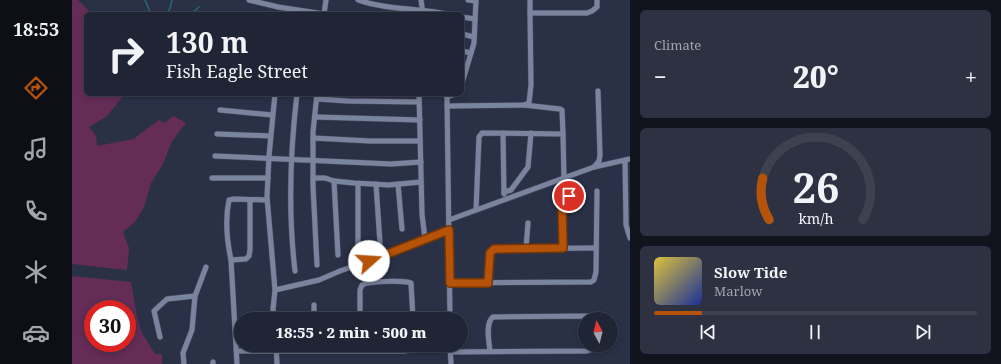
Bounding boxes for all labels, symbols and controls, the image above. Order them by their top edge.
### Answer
text: 18:53 [13,17,59,41]
text: 130 m [166,23,248,61]
icon: right [100,28,152,80]
text: Climate [654,36,701,54]
text: 20° [793,56,839,97]
text: Fish Eagle Street [166,59,308,83]
text: − [654,61,667,91]
text: + [965,61,977,91]
icon: directions [22,74,50,102]
icon: music [22,135,50,163]
text: 26 [792,159,839,215]
pin [552,179,586,213]
icon: arrive [558,185,580,207]
icon: phone [22,197,50,225]
text: km/h [798,209,833,228]
position arrow [348,240,390,282]
icon: climate [22,258,50,286]
text: Slow Tide [714,262,787,282]
text: Marlow [714,282,762,300]
speed limit sign: 30 [84,300,136,352]
north arrow [578,312,618,352]
map controls [578,312,618,352]
icon: car [22,319,50,347]
icon: previous [697,321,719,343]
icon: pause [804,321,826,343]
icon: next [912,321,934,343]
text: 18:55 · 2 min · 500 m [275,322,427,342]

